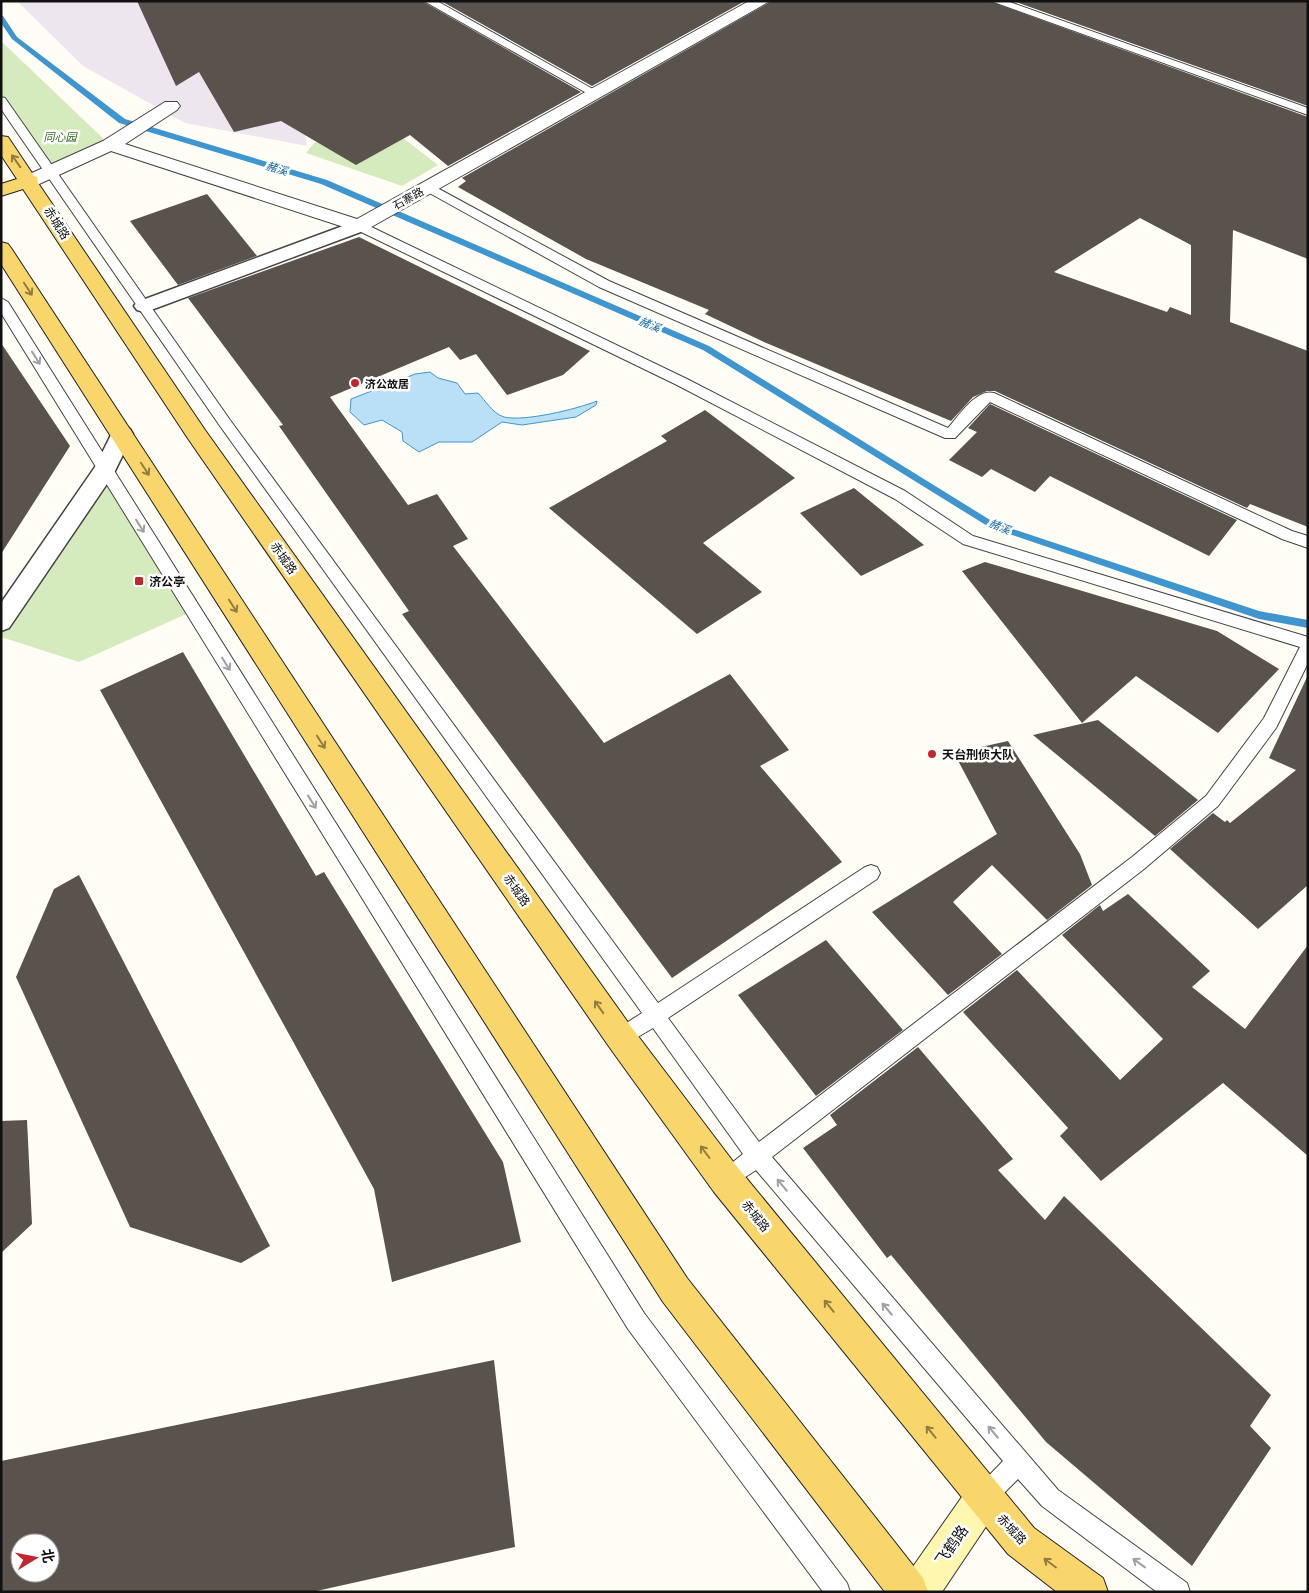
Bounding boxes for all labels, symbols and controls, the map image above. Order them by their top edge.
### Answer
park label: 同心园 [44,129,78,144]
one-way arrow [11,154,21,168]
water label: 赭溪 [264,158,291,179]
street label: 石寨路 [390,183,426,213]
street label: 赤城路 [40,203,74,243]
one-way arrow [23,281,33,295]
water label: 赭溪 [637,313,664,336]
one-way arrow [31,351,41,365]
place label: 济公故居 [365,376,409,391]
marker: 济公故居 [349,377,361,389]
one-way arrow [140,462,150,476]
water label: 赭溪 [987,515,1014,537]
one-way arrow [135,519,145,533]
street label: 赤城路 [267,538,301,578]
place label: 济公亭 [149,573,185,590]
marker: 济公亭 [133,575,145,587]
one-way arrow [228,598,238,612]
one-way arrow [221,657,231,671]
one-way arrow [316,735,326,749]
place label: 天台刑侦大队 [942,746,1014,763]
marker: 天台刑侦大队 [926,748,938,760]
one-way arrow [306,795,317,809]
street label: 赤城路 [500,870,534,910]
one-way arrow [594,1000,604,1014]
one-way arrow [700,1146,711,1159]
one-way arrow [776,1179,787,1192]
street label: 赤城路 [738,1197,774,1235]
one-way arrow [823,1300,834,1313]
one-way arrow [881,1302,893,1315]
one-way arrow [926,1426,937,1439]
one-way arrow [987,1426,998,1439]
street label: 赤城路 [994,1510,1030,1548]
street label: 飞鹤路 [930,1521,972,1569]
north arrow [10,1533,60,1583]
text: 北 [38,1547,59,1564]
one-way arrow [1044,1557,1057,1568]
one-way arrow [1132,1558,1146,1568]

